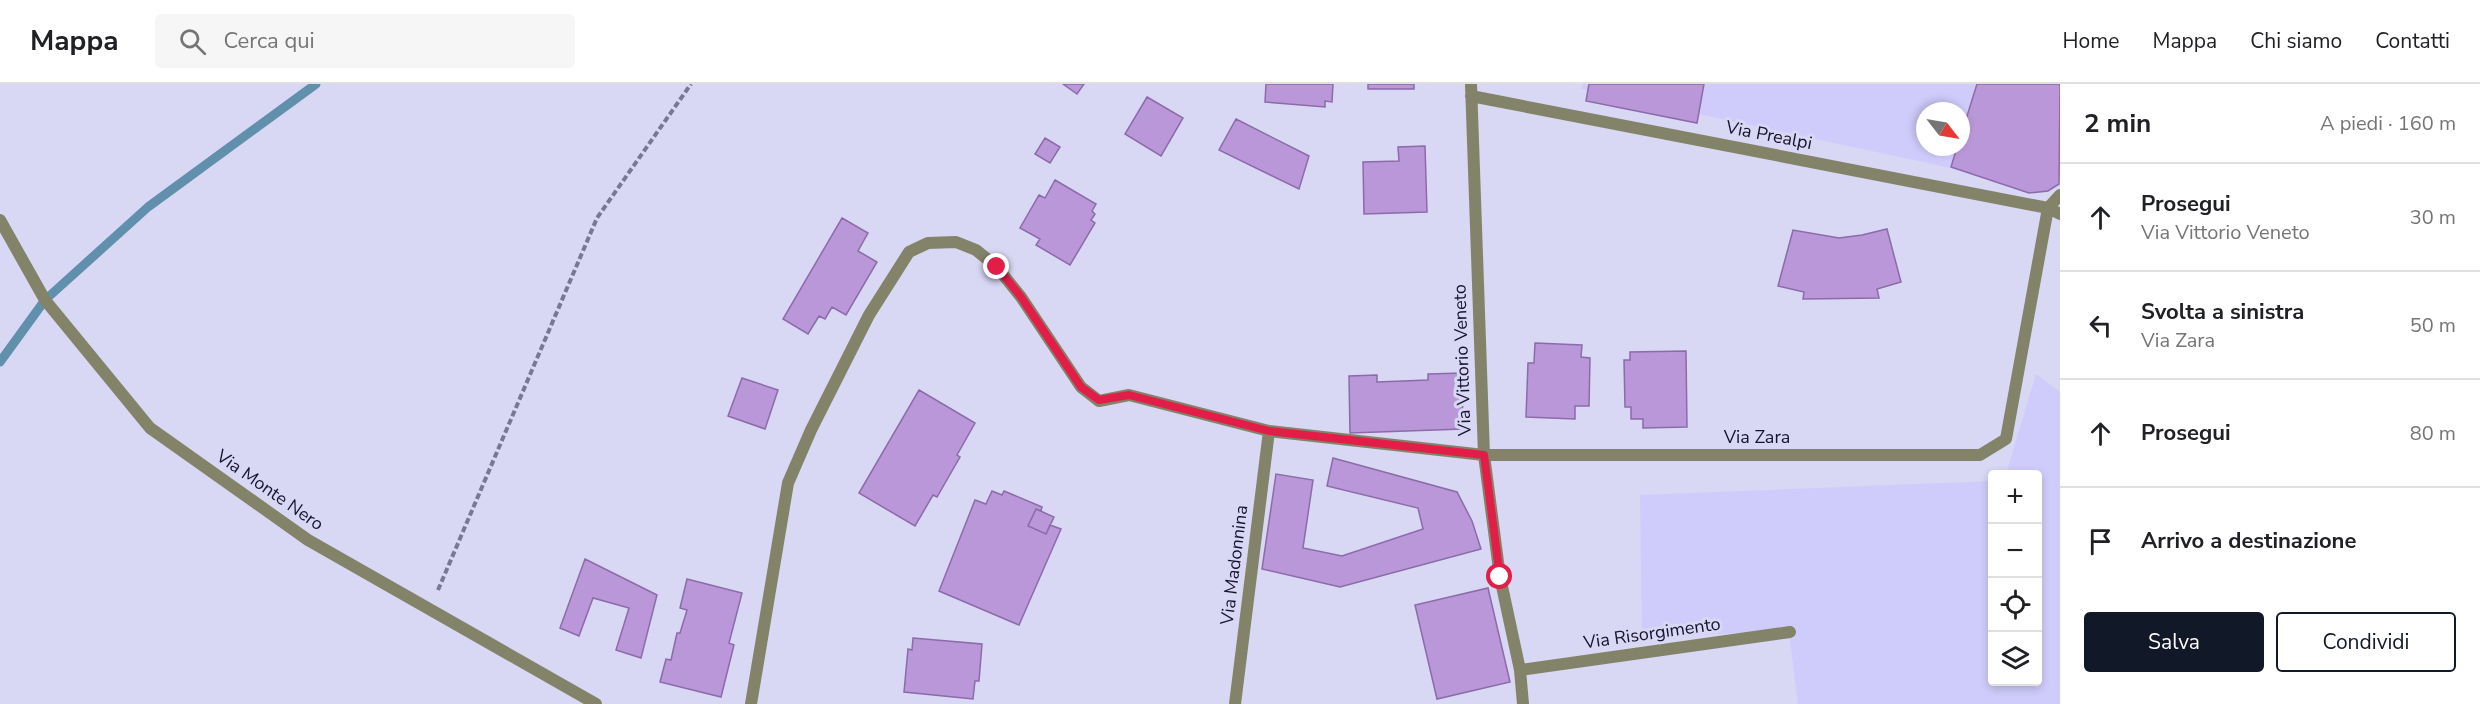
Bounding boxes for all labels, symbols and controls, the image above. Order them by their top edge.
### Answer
search box [155,14,575,68]
text: Mappa [30,22,119,60]
icon: search [176,25,209,58]
text: Cerca qui [224,26,315,56]
text: Home [2063,27,2119,55]
text: Mappa [2152,27,2217,55]
text: Chi siamo [2250,27,2342,55]
text: Contatti [2375,27,2450,55]
north arrow [1916,102,1970,156]
text: 2 min [2084,106,2151,141]
text: A piedi · 160 m [2320,110,2456,137]
street label: Via Prealpi [1723,115,1814,155]
text: Prosegui [2141,189,2231,219]
icon: ahead [2084,201,2117,234]
text: 30 m [2410,204,2456,231]
text: Via Vittorio Veneto [2141,219,2310,246]
route end [983,253,1009,279]
street label: Via Vittorio Veneto [1447,284,1477,437]
text: Svolta a sinistra [2141,297,2304,327]
icon: left [2084,309,2117,342]
text: 50 m [2410,312,2456,339]
text: Via Zara [2141,327,2215,354]
icon: ahead [2084,417,2117,450]
text: Prosegui [2141,418,2231,448]
text: 80 m [2410,420,2456,447]
street label: Via Zara [1723,425,1790,449]
street label: Via Monte Nero [211,443,328,536]
map controls [1988,470,2042,686]
button: + [1988,470,2042,524]
street label: Via Madonnina [1215,504,1253,627]
button: − [1988,524,2042,578]
icon: arrive [2084,525,2117,558]
text: Arrivo a destinazione [2141,526,2356,556]
route start [1486,563,1512,589]
button: locate [1988,578,2042,632]
street label: Via Risorgimento [1581,612,1722,655]
button: Salva [2084,612,2264,672]
button: Condividi [2276,612,2456,672]
button: layers [1988,632,2042,686]

